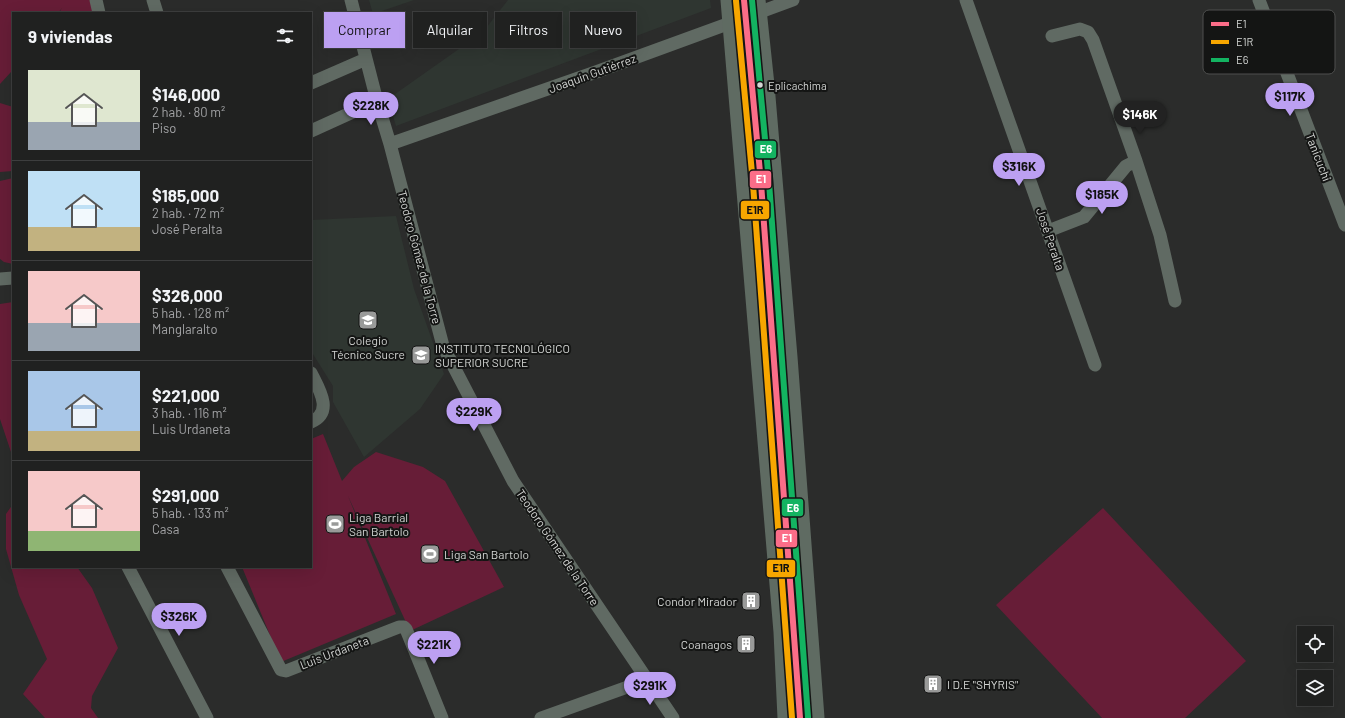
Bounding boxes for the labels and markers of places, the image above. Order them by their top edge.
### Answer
place label: Eplicachima [768,79,827,92]
marker: Eplicachima [755,80,765,90]
pin: $117K [1262,83,1318,117]
pin: $228K [343,92,399,126]
pin: $146K [1112,101,1168,135]
pin: $316K [991,153,1047,187]
pin: $185K [1074,181,1130,215]
school or university icon: Colegio Técnico Sucre [357,309,379,331]
place label: Colegio Técnico Sucre [331,333,405,361]
place label: INSTITUTO TECNOLÓGICO SUPERIOR SUCRE [435,341,570,369]
school or university icon: INSTITUTO TECNOLÓGICO SUPERIOR SUCRE [410,344,432,366]
pin: $229K [446,398,502,432]
place label: Liga Barrial San Bartolo [349,510,409,538]
sports icon: Liga Barrial San Bartolo [324,513,346,535]
sports icon: Liga San Bartolo [419,543,441,565]
place label: Liga San Bartolo [444,547,529,561]
building icon: Condor Mirador [740,590,762,612]
place label: Condor Mirador [657,594,738,608]
pin: $326K [151,603,207,637]
pin: $221K [406,631,462,665]
building icon: Coanagos [735,633,757,655]
place label: Coanagos [681,637,732,651]
pin: $291K [622,672,678,706]
building icon: I D.E "SHYRIS" [922,673,944,695]
place label: I D.E "SHYRIS" [947,677,1018,691]

